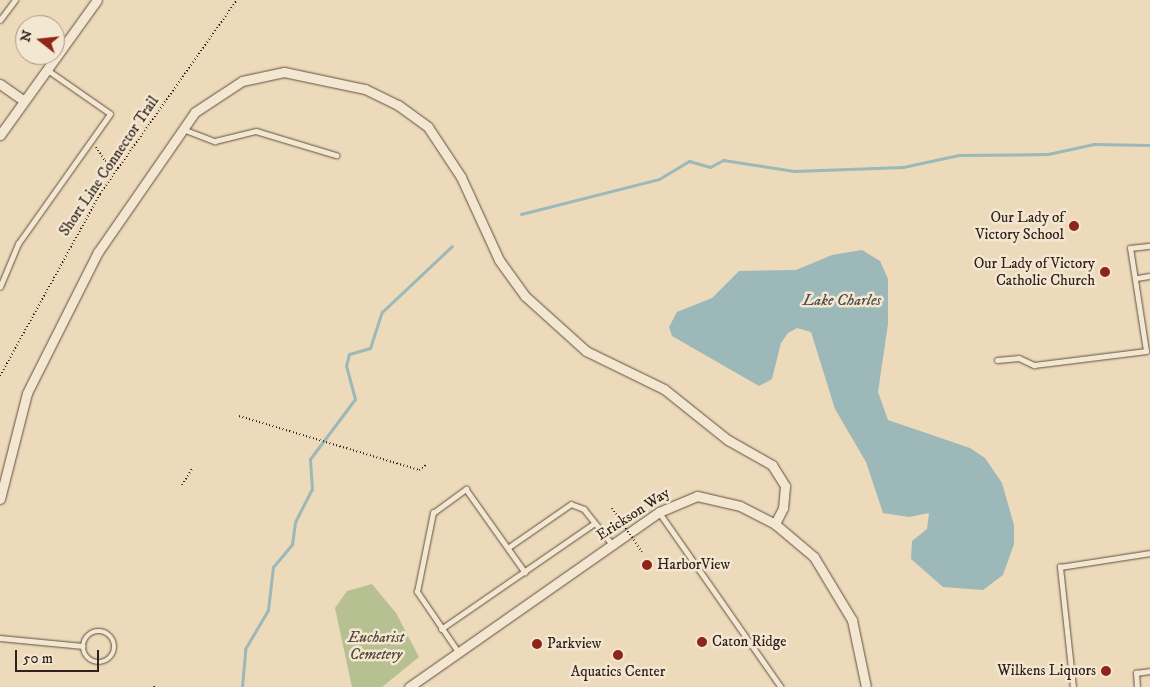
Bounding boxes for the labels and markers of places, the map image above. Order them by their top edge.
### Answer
place label: Our Lady of Victory School [975,208,1064,243]
marker: Our Lady of Victory School [1068,220,1080,232]
place label: Our Lady of Victory Catholic Church [974,254,1095,289]
marker: Our Lady of Victory Catholic Church [1099,266,1111,278]
place label: HarborView [657,556,730,574]
marker: HarborView [641,559,653,571]
place label: Caton Ridge [712,633,786,651]
place label: Parkview [547,635,601,653]
marker: Caton Ridge [696,636,708,648]
marker: Parkview [531,638,543,650]
marker: Aquatics Center [612,649,624,661]
place label: Wilkens Liquors [997,662,1096,680]
place label: Aquatics Center [571,663,665,681]
marker: Wilkens Liquors [1100,665,1112,677]

